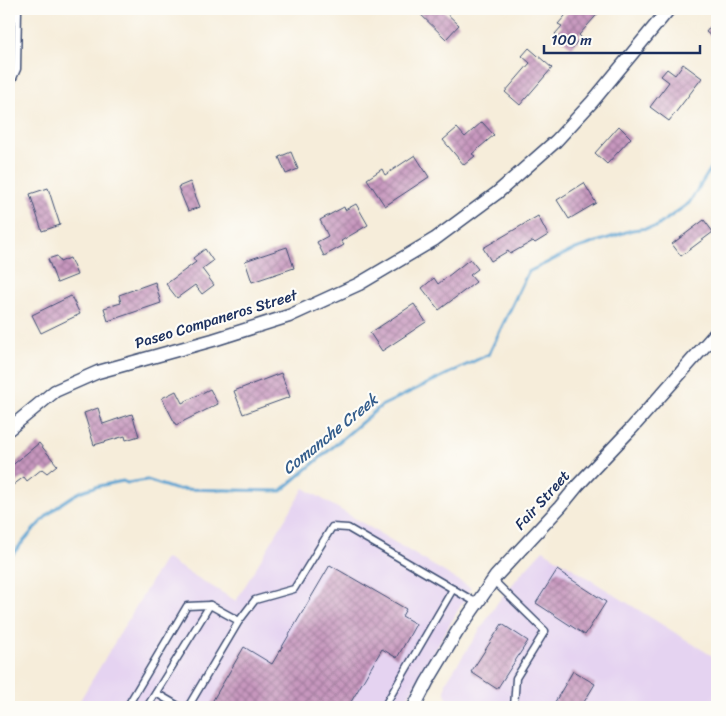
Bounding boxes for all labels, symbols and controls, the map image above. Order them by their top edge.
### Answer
scale bar [544,22,700,54]
text: 100 m [551,27,592,53]
street label: Paseo Companeros Street [131,282,301,356]
water label: Comanche Creek [275,385,386,482]
street label: Fair Street [508,464,577,536]

